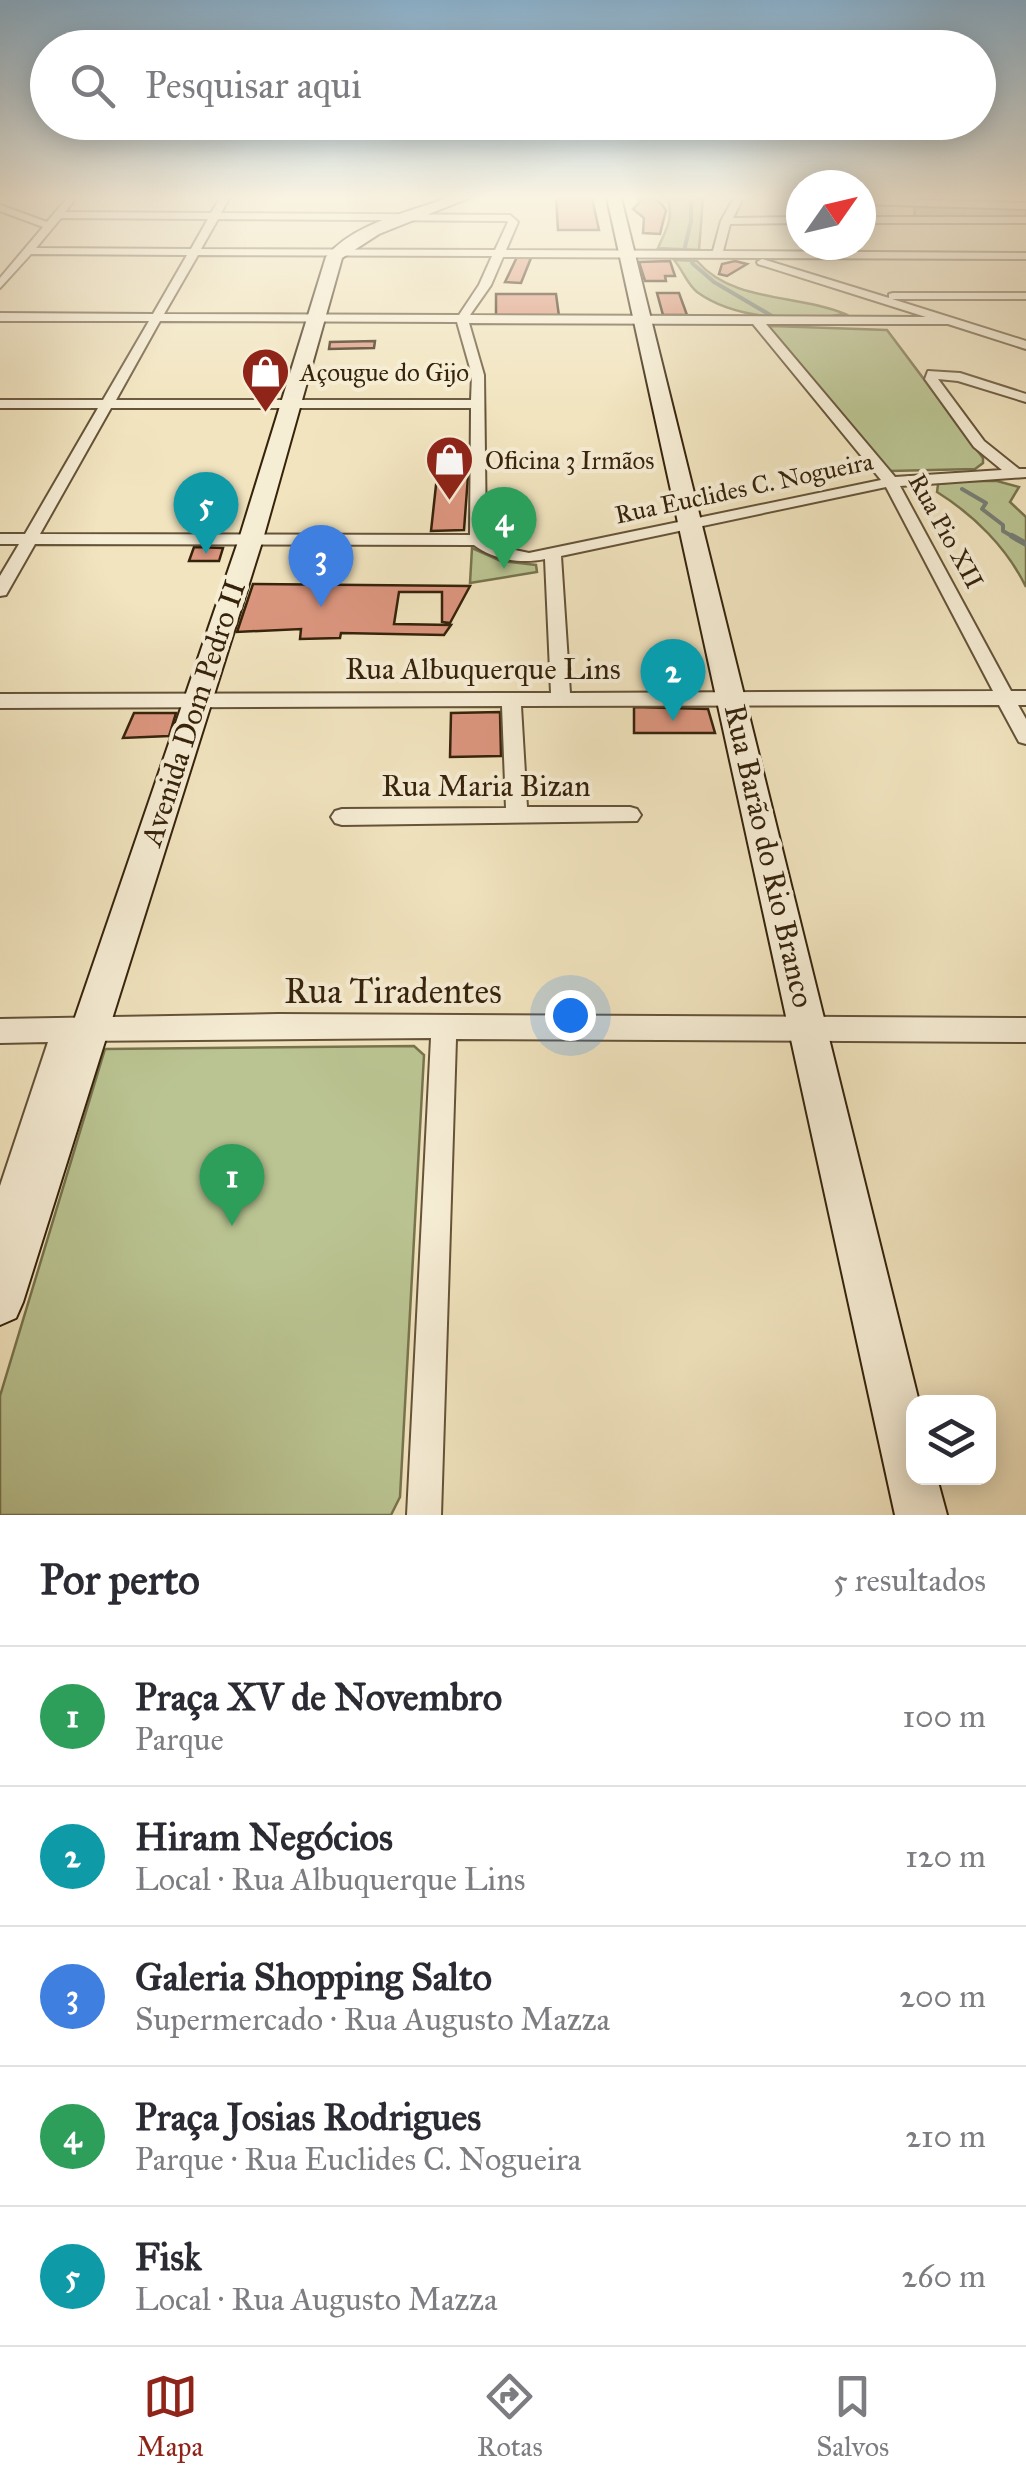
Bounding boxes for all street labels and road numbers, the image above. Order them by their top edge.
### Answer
street label: Rua Euclides C. Nogueira [612,445,876,531]
street label: Rua Pio XII [902,468,990,594]
street label: Avenida Dom Pedro II [132,576,253,852]
street label: Rua Albuquerque Lins [345,651,621,687]
street label: Rua Barão do Rio Branco [717,701,821,1011]
street label: Rua Maria Bizan [382,768,590,804]
street label: Rua Tiradentes [284,970,502,1013]

